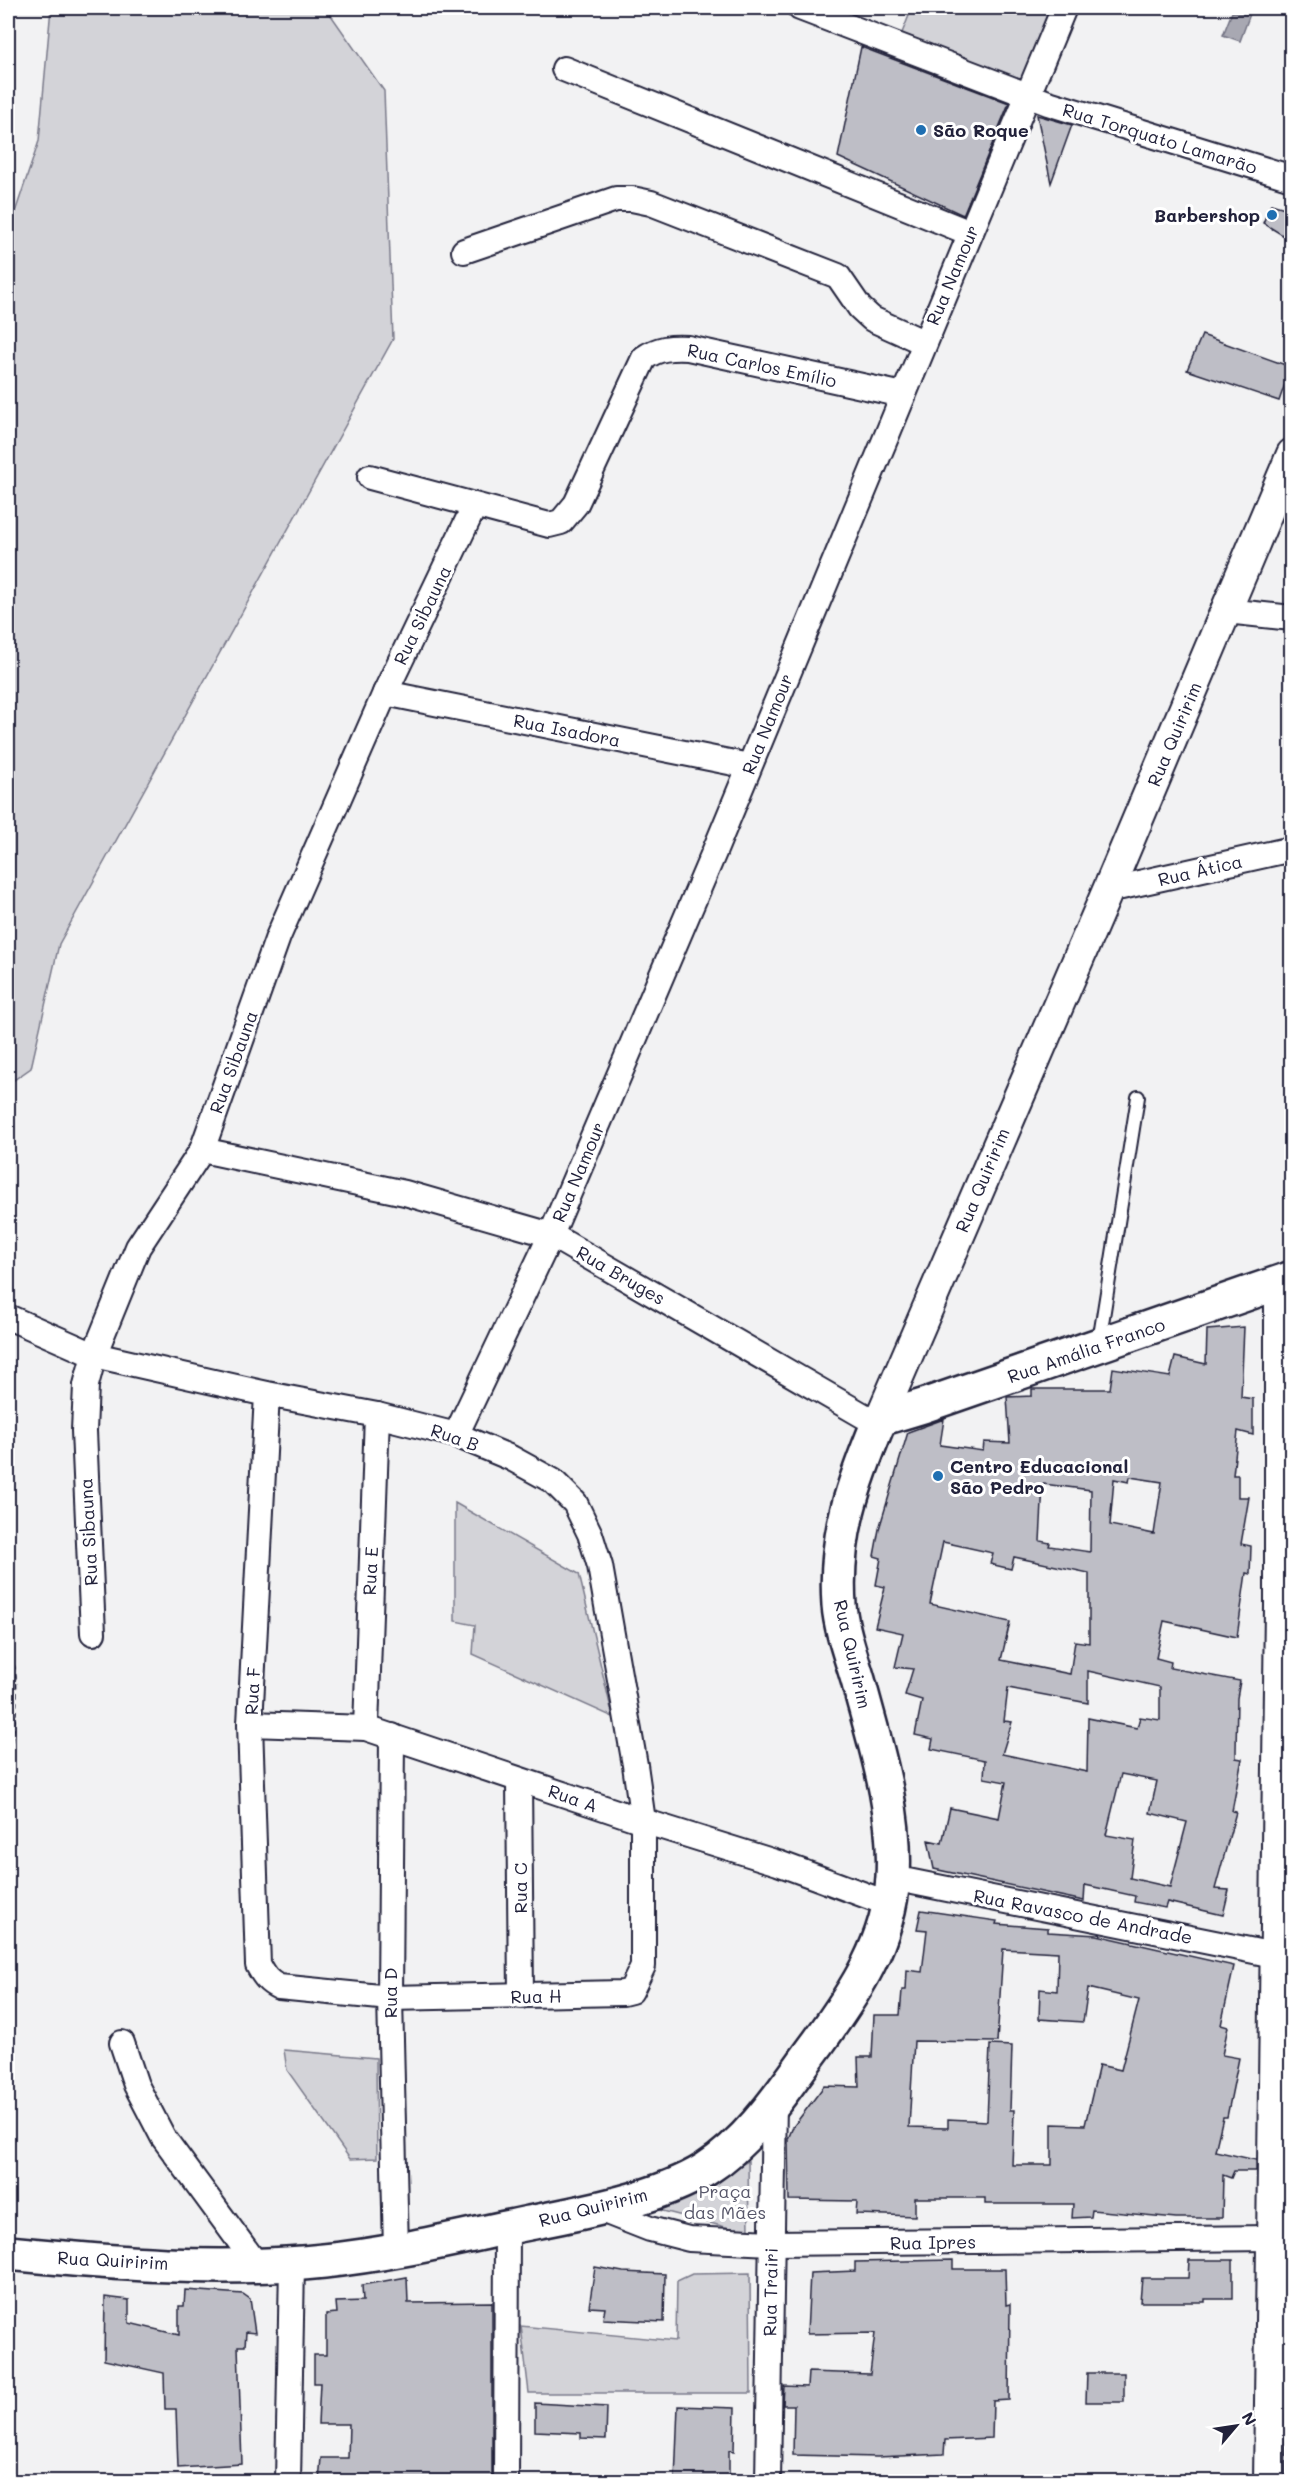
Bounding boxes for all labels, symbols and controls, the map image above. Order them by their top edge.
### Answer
street label: Rua Torquato Lamarão [1060,97,1261,179]
place label: São Roque [933,118,1029,142]
marker: São Roque [914,123,928,137]
place label: Barbershop [1154,203,1260,227]
marker: Barbershop [1265,208,1279,222]
street label: Rua Namour [920,221,984,329]
street label: Rua Carlos Emílio [685,337,839,393]
street label: Rua Sibauna [388,561,456,669]
street label: Rua Namour [736,670,798,778]
street label: Rua Quiririm [1141,678,1207,790]
street label: Rua Isadora [511,708,623,752]
street label: Rua Ática [1155,849,1245,891]
street label: Rua Sibauna [203,1007,263,1117]
street label: Rua Namour [546,1118,610,1226]
street label: Rua Quiririm [949,1124,1015,1236]
street label: Rua Bruges [572,1240,670,1310]
street label: Rua Amália Franco [1004,1312,1168,1388]
street label: Rua B [428,1418,482,1456]
place label: Centro Educacional São Pedro [950,1454,1128,1499]
marker: Centro Educacional São Pedro [931,1469,945,1483]
street label: Rua Sibauna [73,1478,103,1586]
street label: Rua E [357,1546,383,1596]
street label: Rua Quiririm [829,1597,877,1711]
street label: Rua F [239,1666,265,1716]
street label: Rua A [545,1778,601,1818]
street label: Rua C [508,1862,532,1914]
street label: Rua Ravasco de Andrade [971,1883,1195,1949]
street label: Rua D [378,1968,402,2018]
street label: Rua H [510,1984,562,2008]
park label: Praça das Mães [684,2179,766,2224]
street label: Rua Quiririm [536,2182,650,2232]
street label: Rua Ipres [890,2229,976,2255]
street label: Rua Quiririm [57,2245,169,2275]
street label: Rua Trairi [757,2247,783,2337]
north arrow [1206,2396,1266,2456]
text: N [1237,2408,1262,2429]

